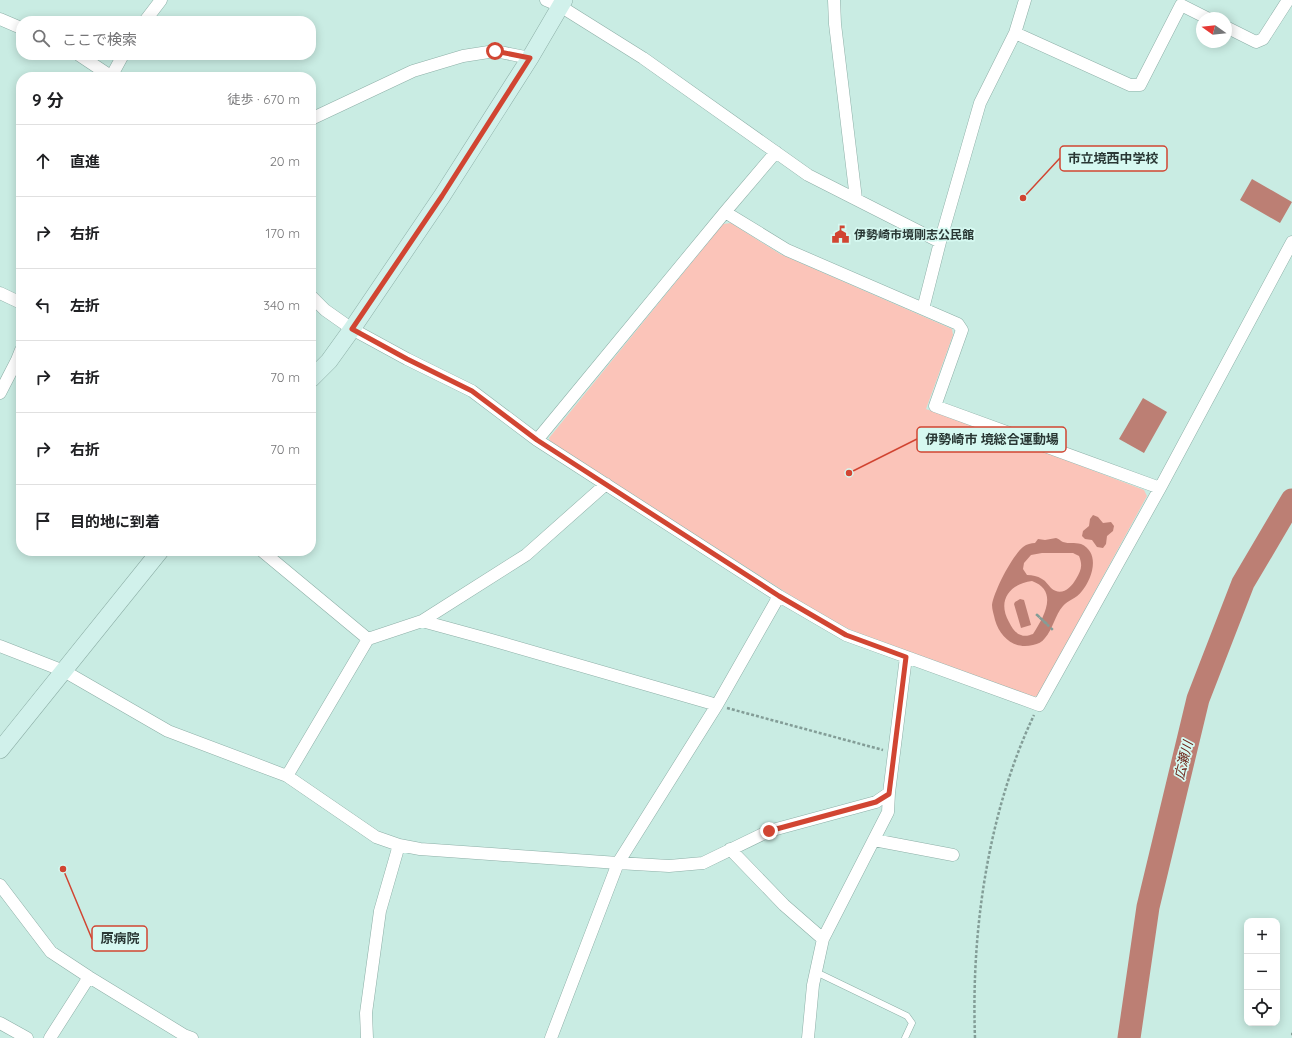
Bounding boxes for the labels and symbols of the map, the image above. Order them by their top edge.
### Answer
north arrow [1196,12,1232,48]
route start [486,42,504,60]
callout: 市立境西中学校 [1060,146,1167,171]
text: 市立境西中学校 [1067,150,1159,166]
public building icon: 伊勢崎市境剛志公民館 [831,225,851,245]
place label: 伊勢崎市境剛志公民館 [854,227,974,242]
callout: 伊勢崎市 境総合運動場 [917,427,1066,452]
text: 伊勢崎市 境総合運動場 [925,431,1059,447]
water label: 広瀬川 [1171,737,1196,781]
route end [760,822,778,840]
callout: 原病院 [92,926,147,951]
text: 原病院 [100,930,140,946]

